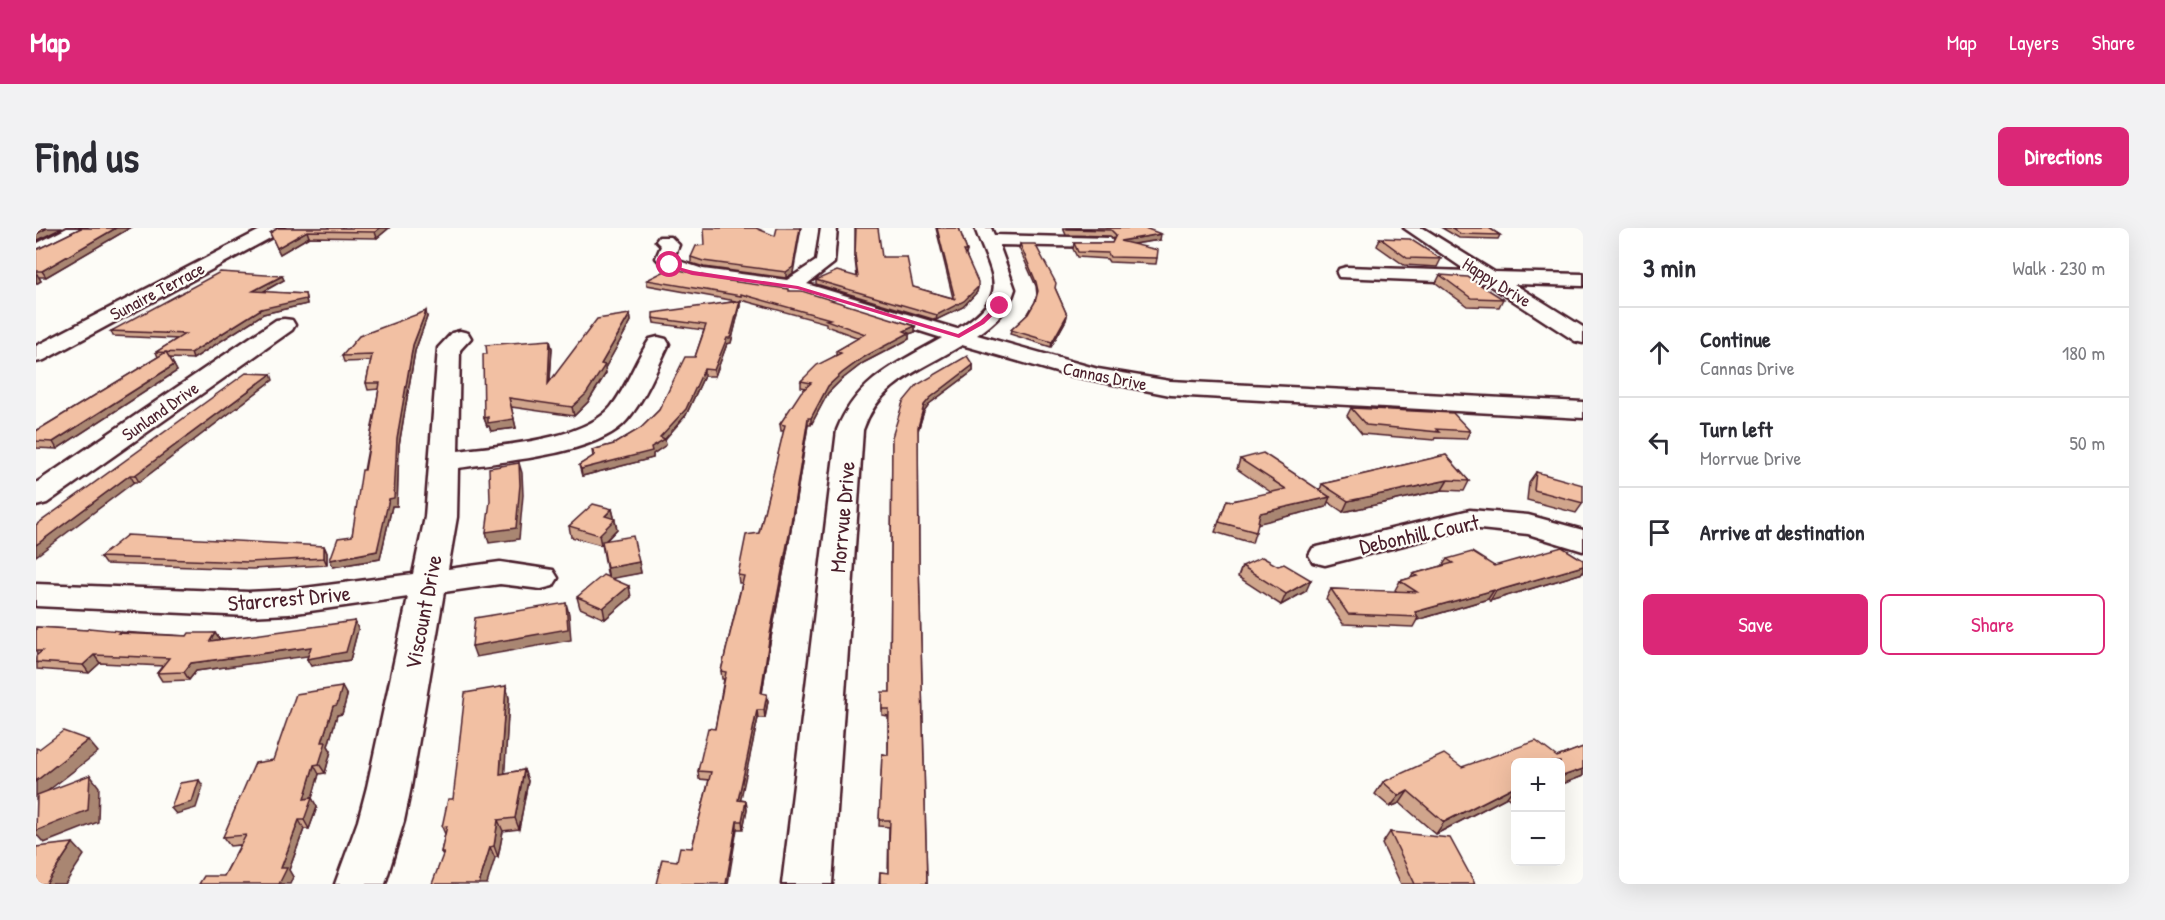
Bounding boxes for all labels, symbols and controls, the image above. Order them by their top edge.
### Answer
text: Map [30,23,70,61]
text: Map [1947,28,1976,57]
text: Layers [2009,28,2059,57]
text: Share [2092,28,2135,57]
button: Directions [1998,127,2129,186]
text: Find us [36,128,139,185]
text: 3 min [1643,250,1696,285]
route start [656,251,682,277]
street label: Happy Drive [1458,251,1536,313]
text: Walk · 230 m [2013,254,2105,281]
street label: Sunaire Terrace [105,256,209,326]
route end [986,292,1012,318]
text: Continue [1700,324,1771,354]
icon: ahead [1643,336,1676,369]
text: 180 m [2062,339,2105,366]
text: Cannas Drive [1700,354,1795,381]
street label: Cannas Drive [1061,356,1149,396]
street label: Sunland Drive [117,375,203,447]
text: Turn left [1700,414,1773,444]
icon: left [1643,426,1676,459]
text: 50 m [2069,429,2105,456]
text: Morrvue Drive [1700,444,1802,471]
street label: Morrvue Drive [822,460,862,574]
street label: Debonhill Court [1356,507,1482,561]
icon: arrive [1643,516,1676,549]
text: Arrive at destination [1700,517,1865,547]
street label: Viscount Drive [397,552,449,672]
street label: Starcrest Drive [226,578,352,618]
button: Save [1643,594,1868,655]
button: Share [1880,594,2105,655]
map controls [1511,758,1565,866]
button: + [1511,758,1565,812]
button: − [1511,812,1565,866]

